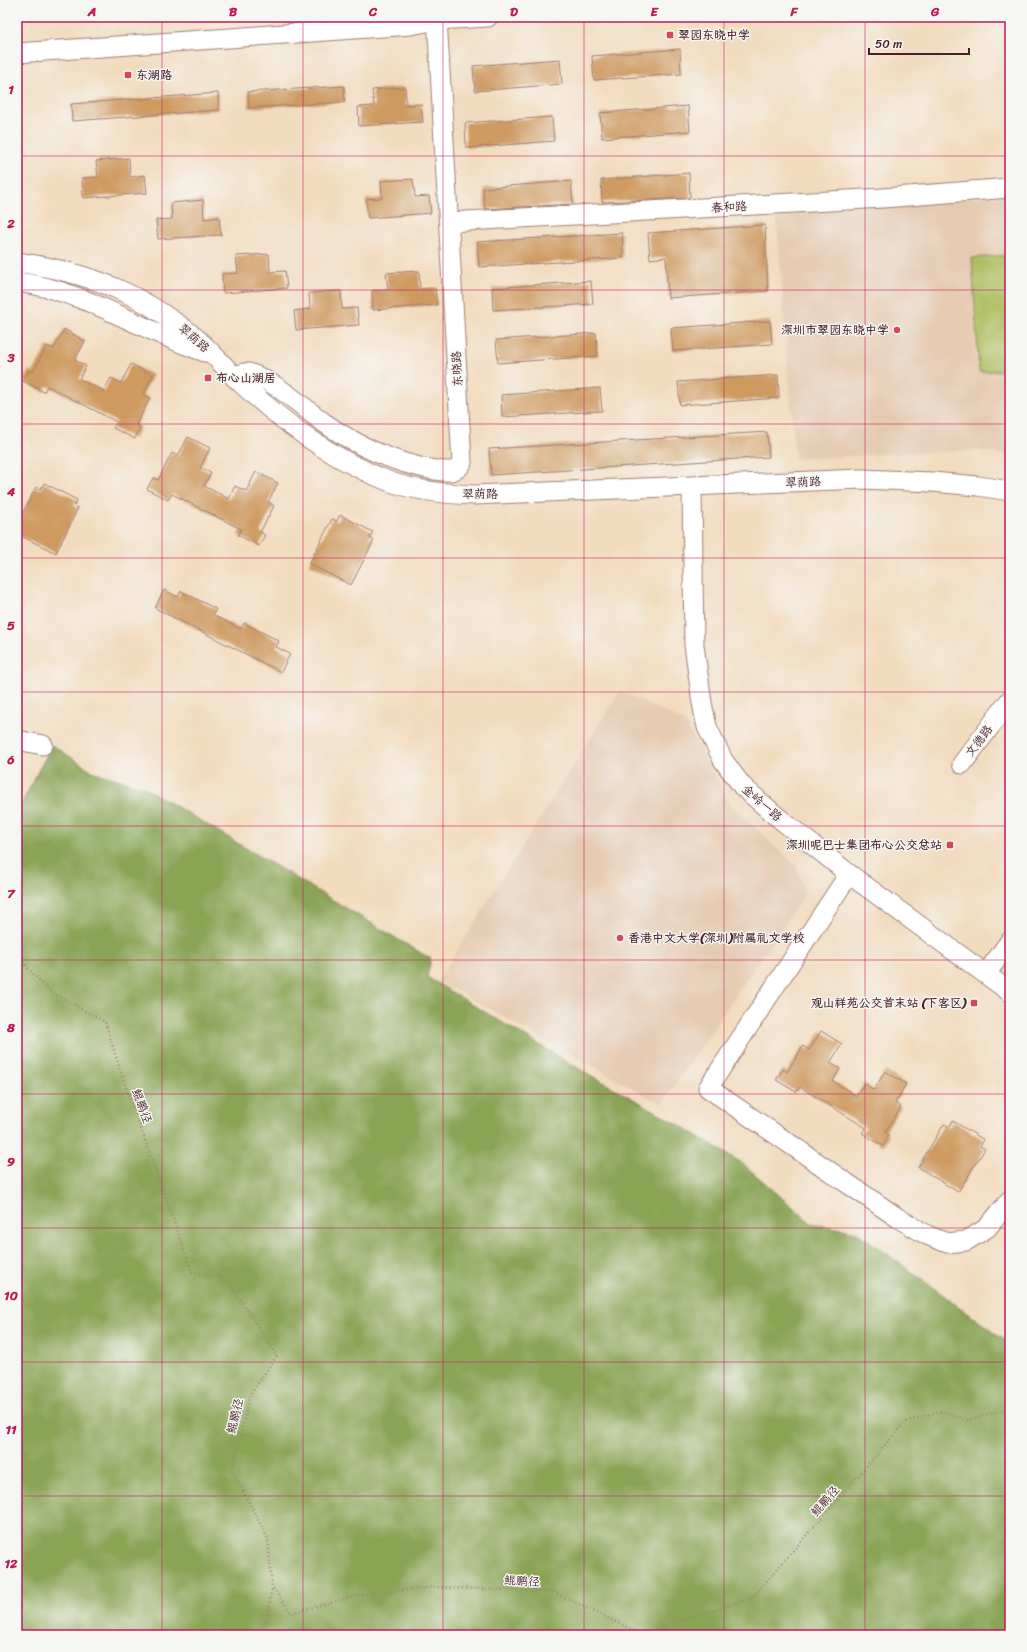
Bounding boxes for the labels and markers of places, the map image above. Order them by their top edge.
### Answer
place label: 翠园东晓中学 [678,24,750,46]
marker: 翠园东晓中学 [665,30,675,40]
place label: 东湖路 [136,64,172,86]
marker: 东湖路 [123,70,133,80]
place label: 深圳市翠园东晓中学 [781,319,889,341]
marker: 深圳市翠园东晓中学 [892,325,902,335]
place label: 布心山湖居 [216,367,276,389]
marker: 布心山湖居 [203,373,213,383]
place label: 深圳呢巴士集团布心公交总站 [786,834,942,856]
marker: 深圳呢巴士集团布心公交总站 [945,840,955,850]
place label: 香港中文大学(深圳)附属礼文学校 [628,927,805,949]
marker: 香港中文大学(深圳)附属礼文学校 [615,933,625,943]
place label: 观山祥苑公交首末站 (下客区) [810,992,967,1014]
marker: 观山祥苑公交首末站 (下客区) [969,998,979,1008]

